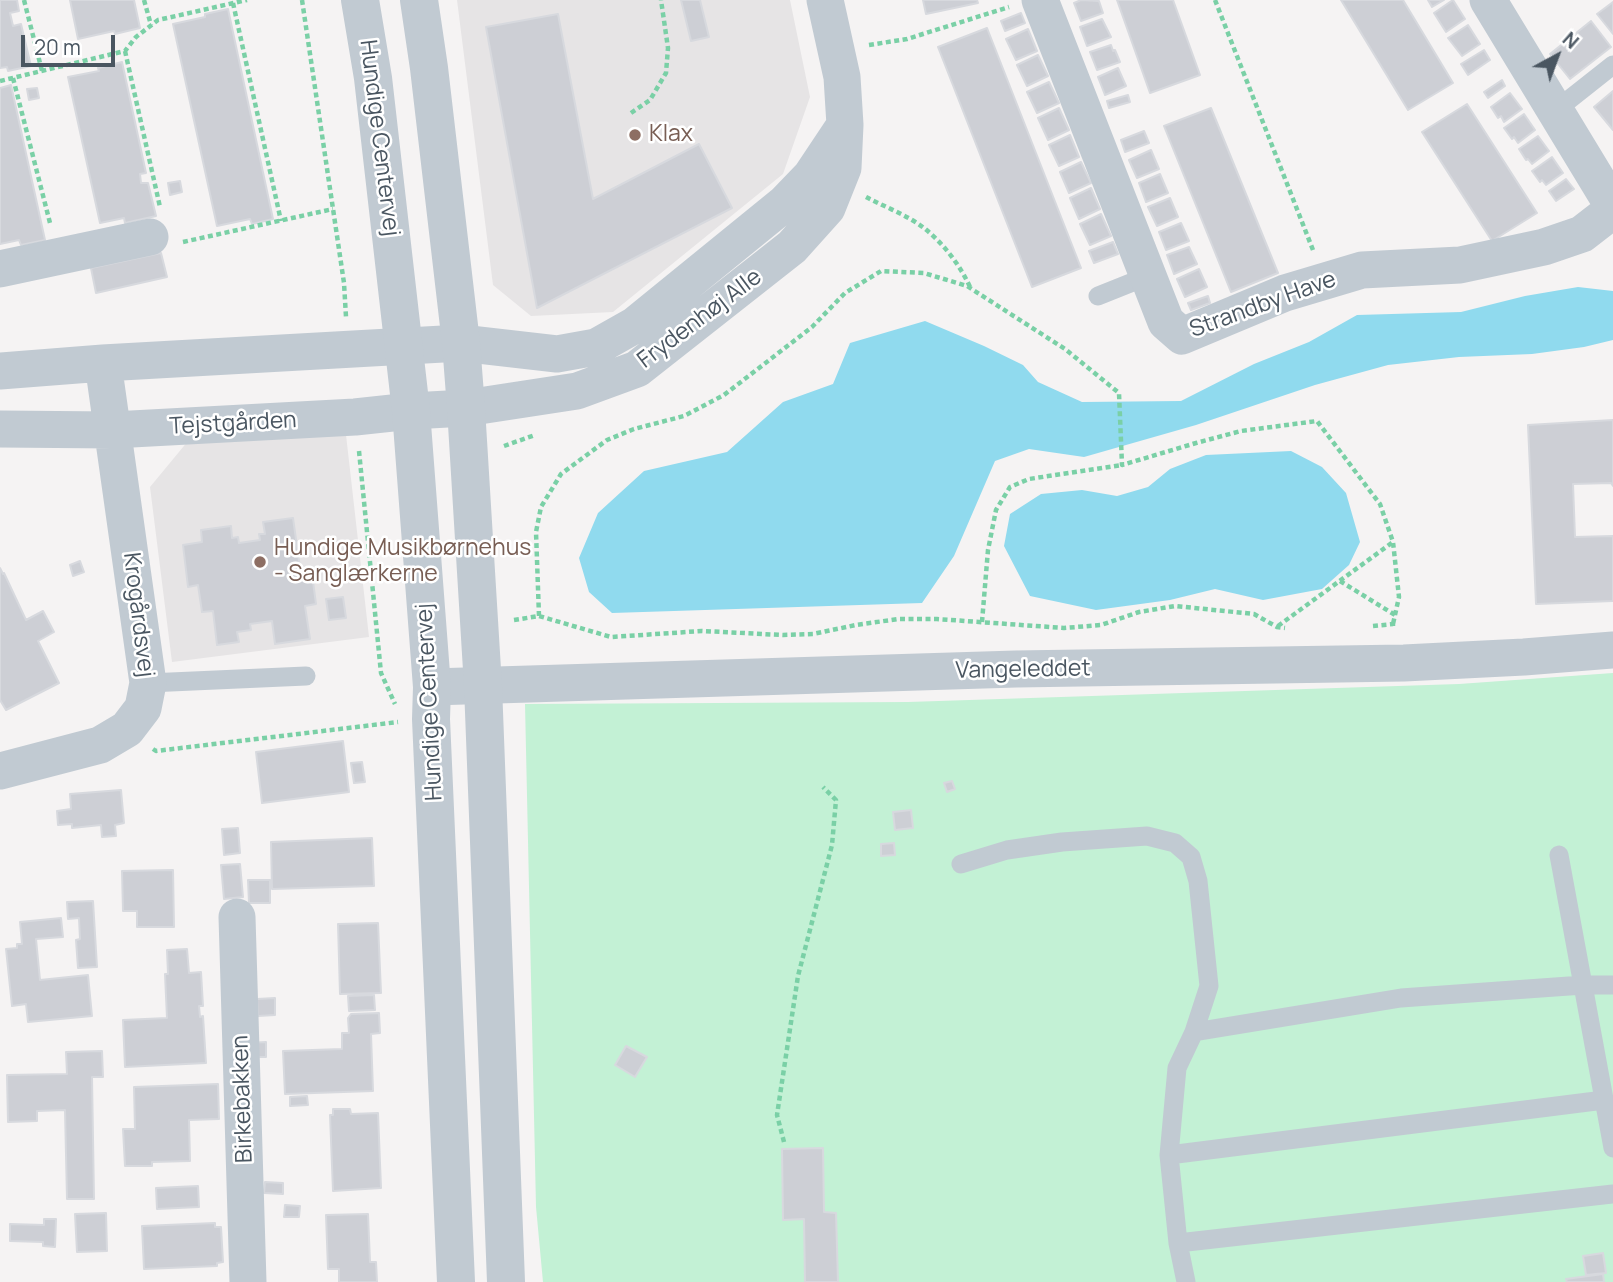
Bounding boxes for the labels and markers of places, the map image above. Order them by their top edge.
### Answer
place label: Klax [649,121,693,149]
marker: Klax [627,127,643,143]
place label: Hundige Musikbørnehus - Sanglærkerne [274,535,531,589]
marker: Hundige Musikbørnehus - Sanglærkerne [252,554,268,570]

